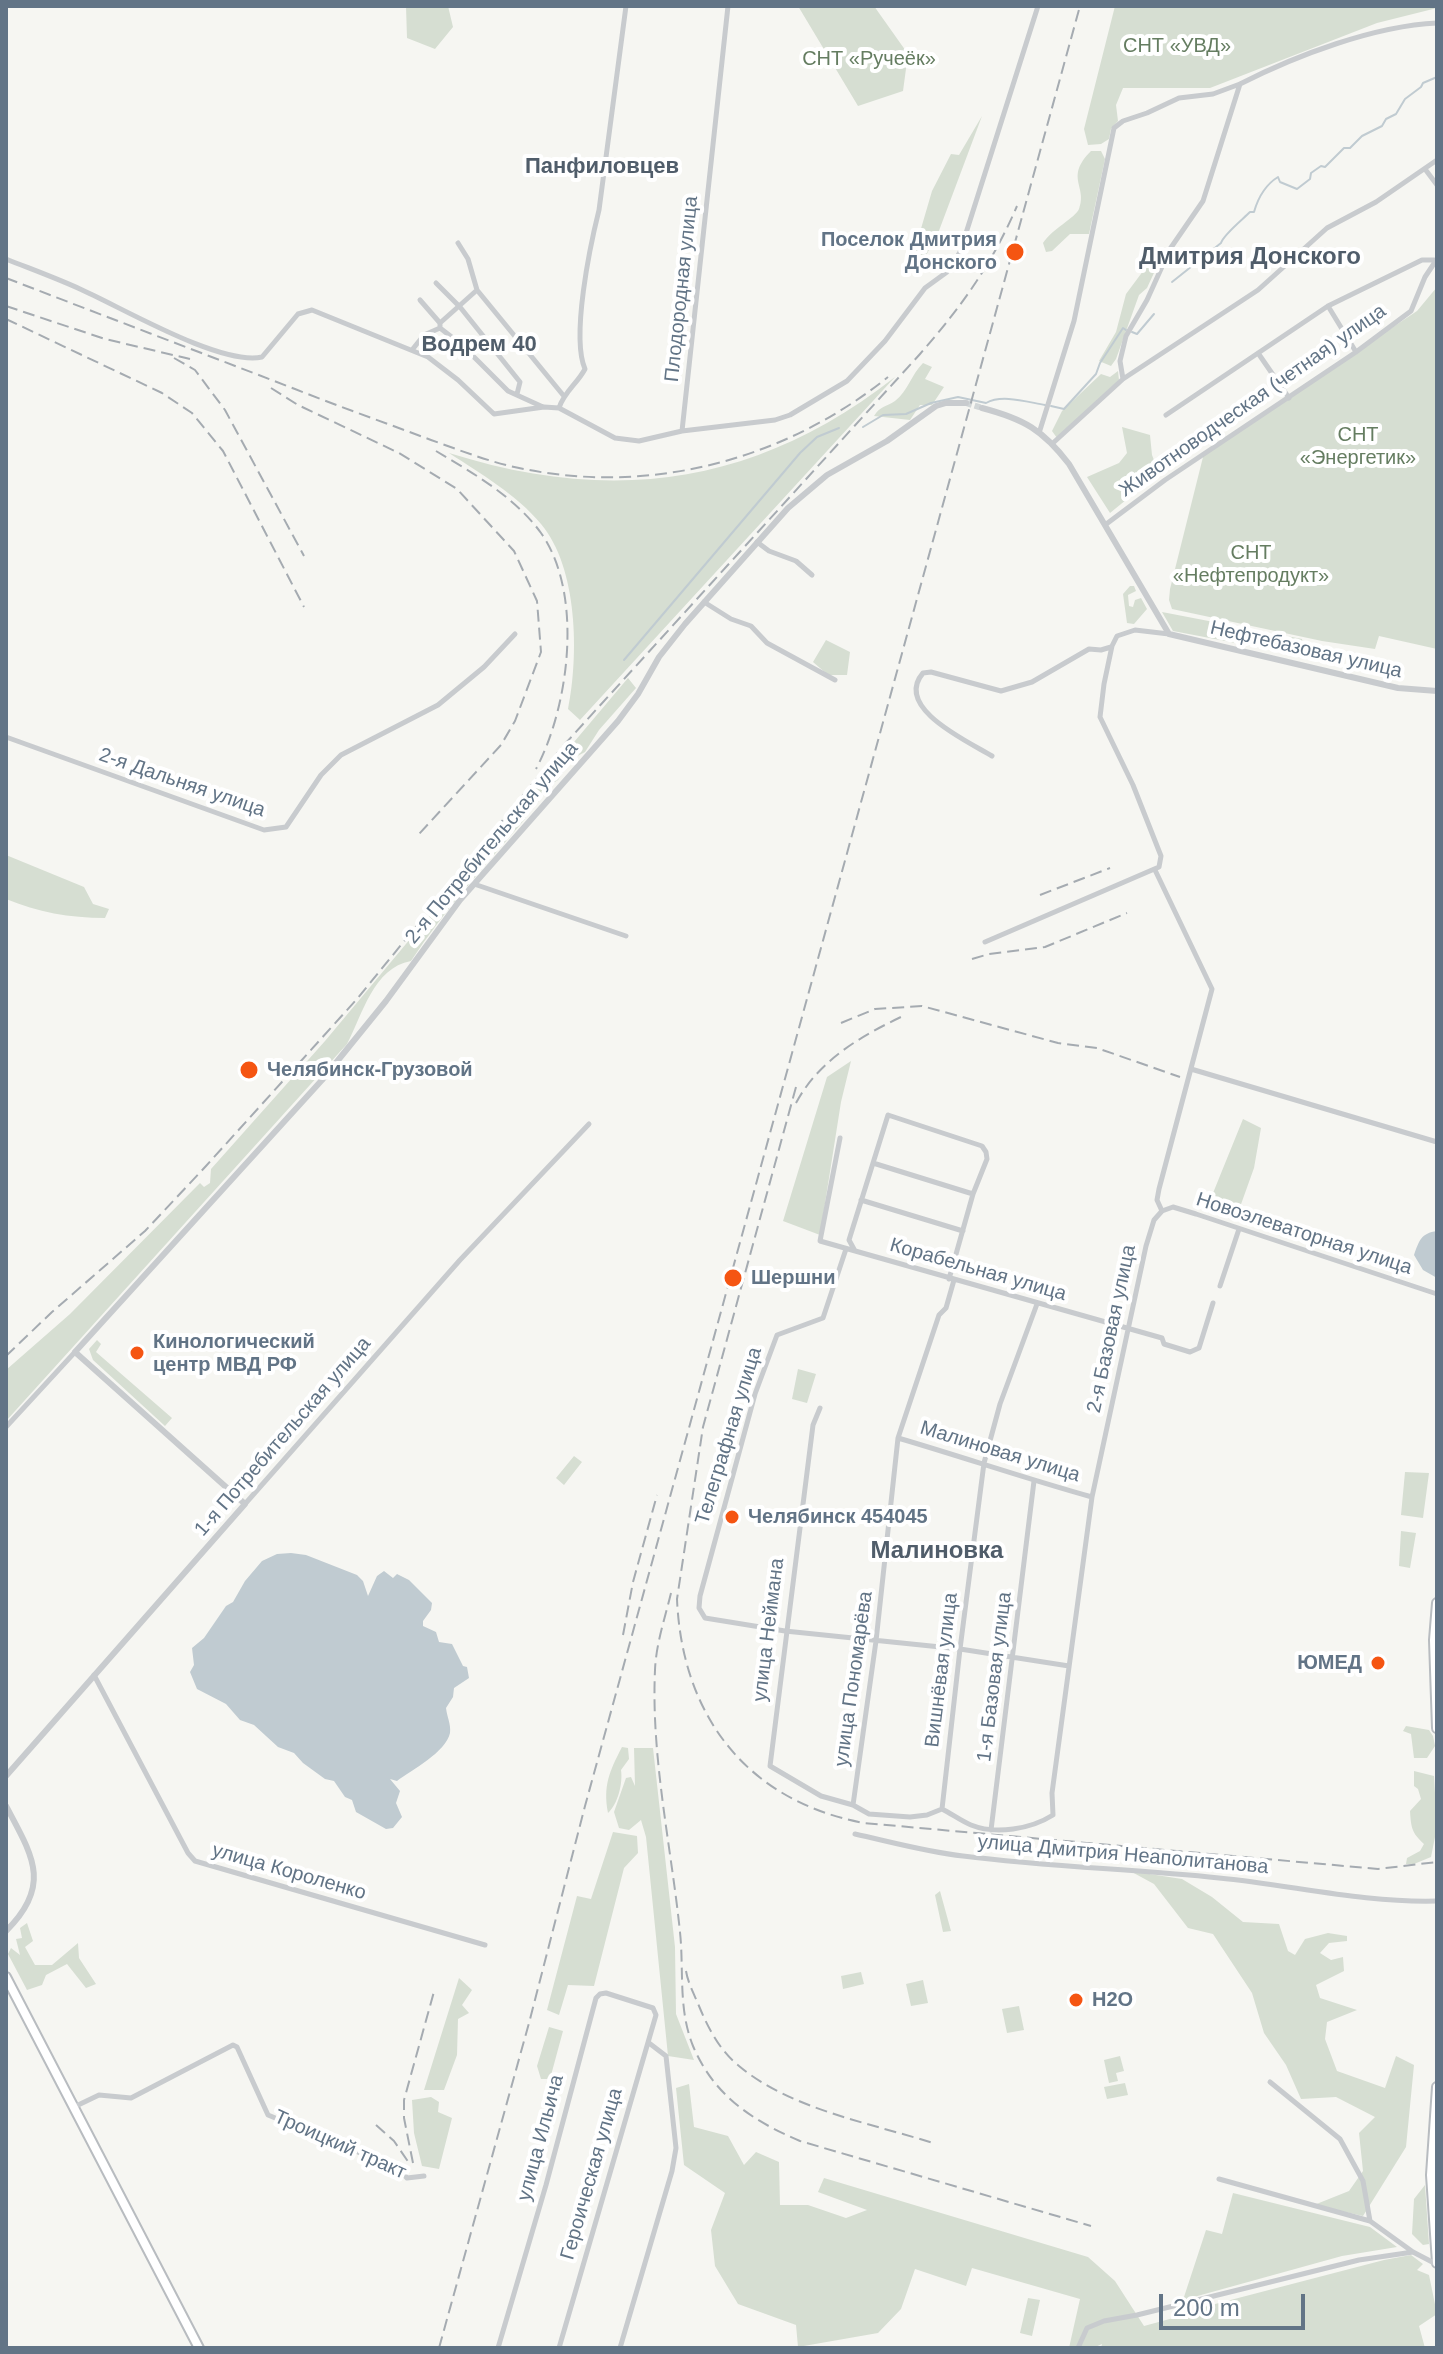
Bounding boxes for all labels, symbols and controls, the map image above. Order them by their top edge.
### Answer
park label: СНТ «УВД» [1123,34,1231,58]
park label: СНТ «Ручеёк» [802,47,936,71]
district label: Панфиловцев [525,154,679,180]
street label: Плодородная улица [660,195,704,383]
place label: Поселок Дмитрия Донского [821,228,997,275]
marker: Поселок Дмитрия Донского [1004,241,1026,263]
district label: Дмитрия Донского [1139,243,1361,271]
street label: Животноводческая (четная) улица [1115,299,1391,503]
district label: Водрем 40 [421,332,537,358]
park label: СНТ «Энергетик» [1300,423,1416,470]
park label: СНТ «Нефтепродукт» [1173,541,1329,588]
street label: Нефтебазовая улица [1208,616,1404,684]
street label: 2-я Потребительская улица [400,737,584,949]
street label: 2-я Дальняя улица [96,743,268,823]
place label: Челябинск-Грузовой [267,1058,473,1082]
marker: Челябинск-Грузовой [238,1059,260,1081]
street label: Новоэлеваторная улица [1193,1188,1415,1280]
street label: Корабельная улица [887,1233,1069,1307]
street label: 2-я Базовая улица [1082,1243,1142,1415]
place label: Шершни [751,1266,835,1290]
marker: Шершни [722,1267,744,1289]
place label: Кинологический центр МВД РФ [153,1330,315,1377]
street label: 1-я Потребительская улица [190,1332,376,1542]
marker: Кинологический центр МВД РФ [128,1344,146,1362]
street label: Телеграфная улица [691,1345,767,1527]
street label: Малиновая улица [917,1416,1083,1488]
place label: Челябинск 454045 [748,1505,928,1529]
marker: Челябинск 454045 [723,1508,741,1526]
district label: Малиновка [871,1537,1003,1565]
street label: улица Неймана [748,1557,790,1703]
street label: улица Пономарёва [830,1590,878,1768]
street label: Вишнёвая улица [921,1591,963,1749]
street label: 1-я Базовая улица [973,1591,1017,1763]
place label: ЮМЕД [1297,1651,1362,1675]
marker: ЮМЕД [1369,1654,1387,1672]
street label: улица Дмитрия Неаполитанова [977,1830,1269,1880]
street label: улица Короленко [209,1839,369,1905]
place label: H2O [1092,1988,1133,2012]
marker: H2O [1067,1991,1085,2009]
street label: улица Ильича [513,2072,569,2204]
street label: Героическая улица [556,2085,628,2263]
street label: Троицкий тракт [270,2105,410,2185]
scale bar [1163,2278,1309,2328]
text: 200 m [1173,2294,1240,2321]

